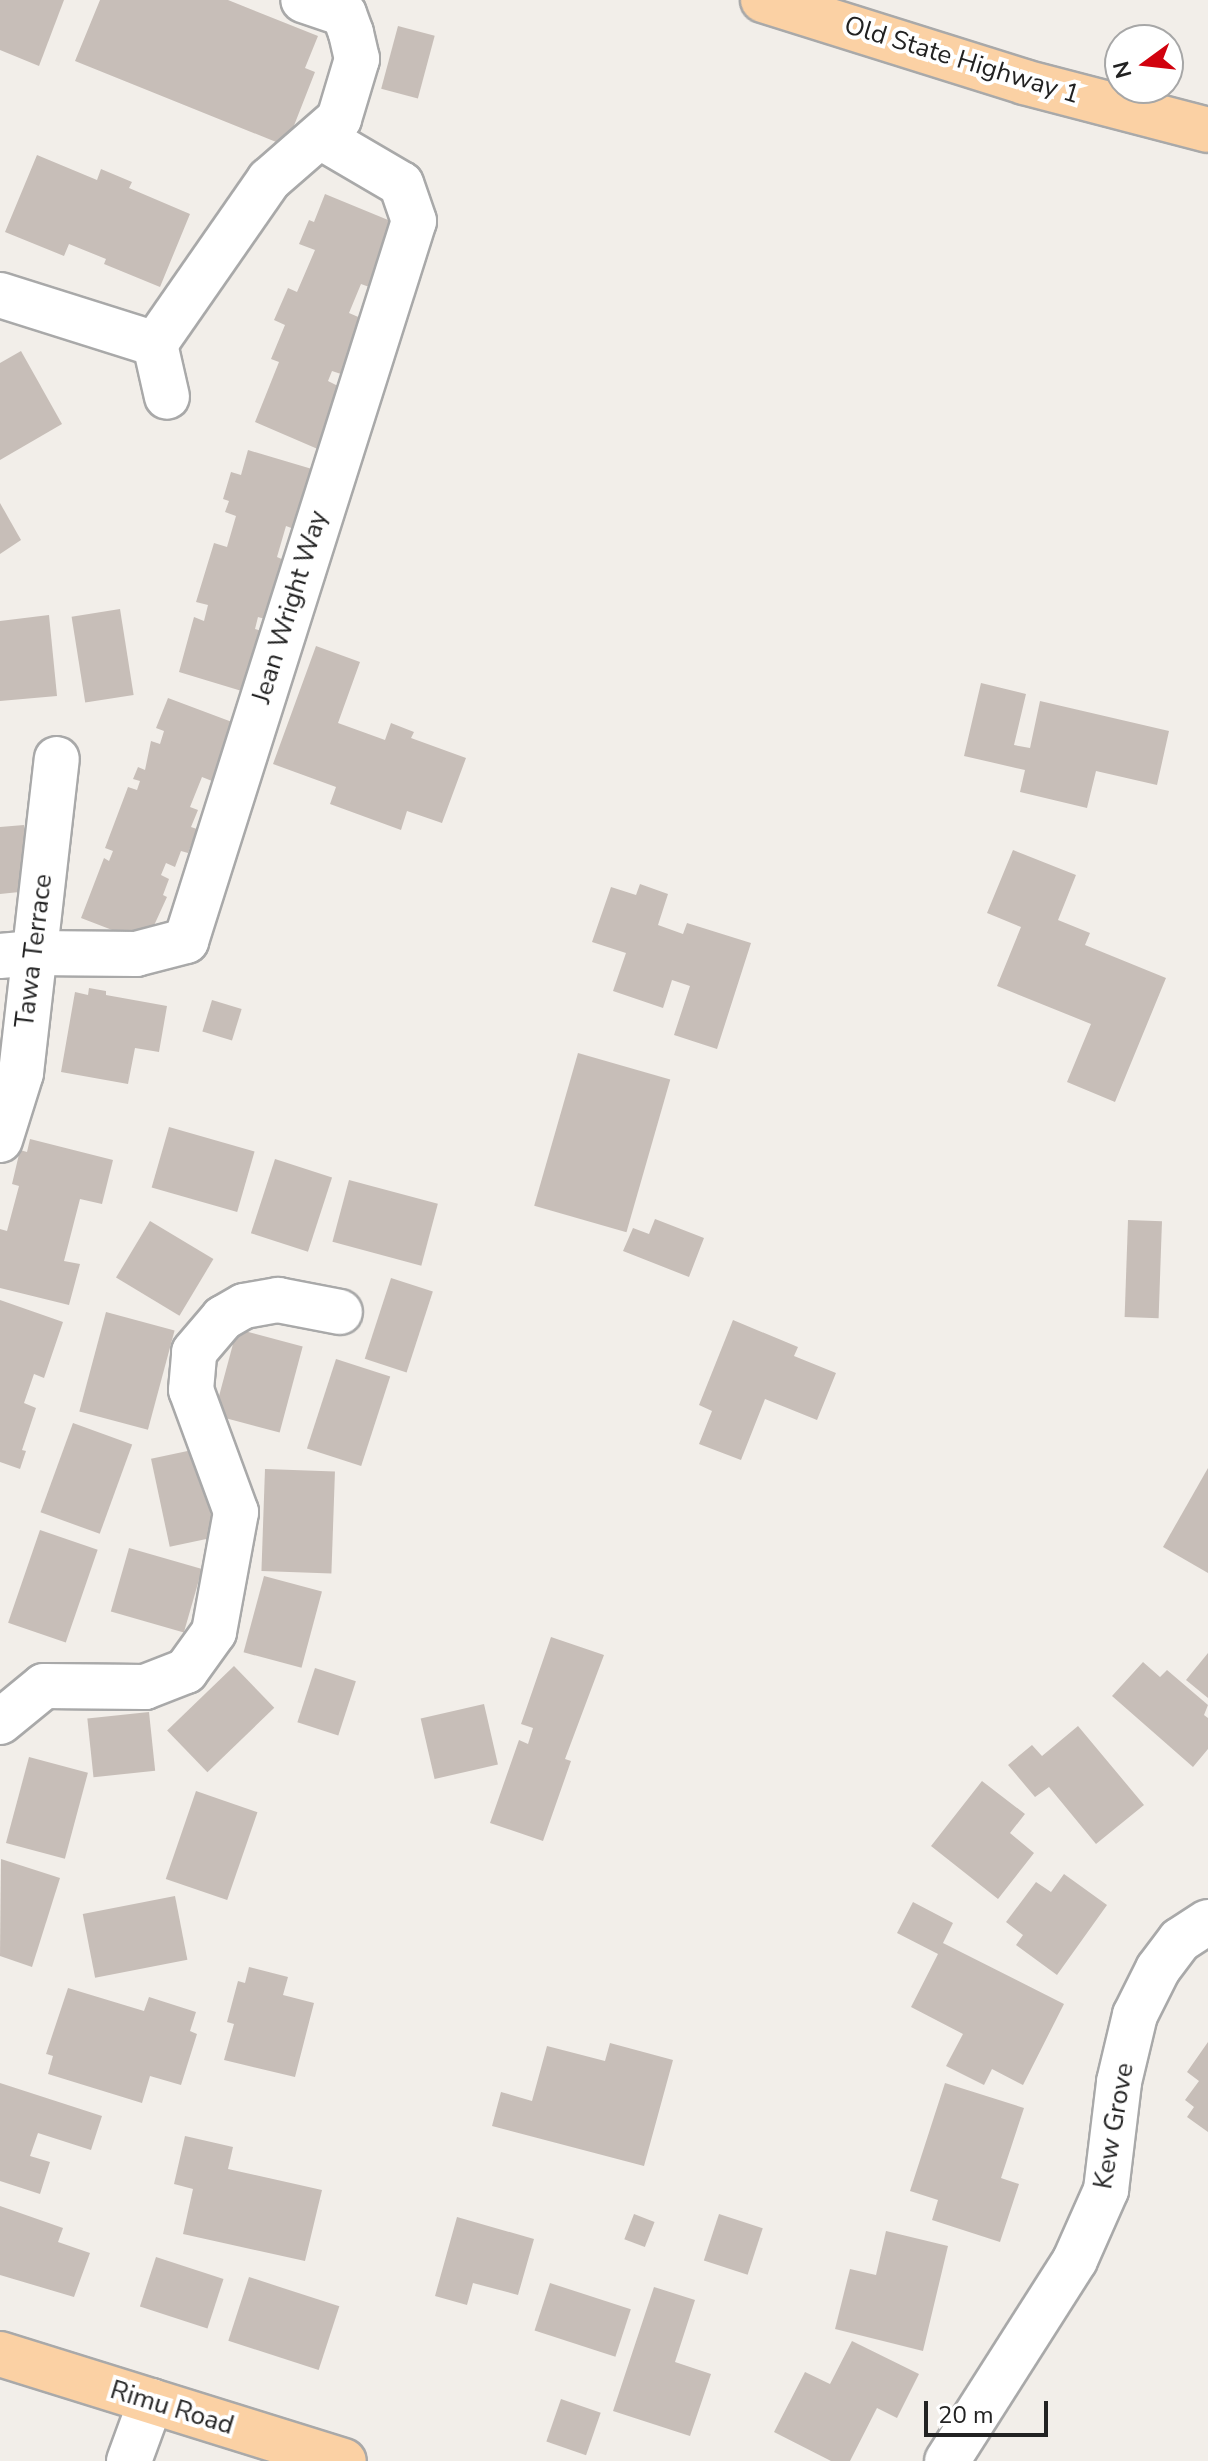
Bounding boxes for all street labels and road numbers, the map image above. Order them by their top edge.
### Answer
street label: Old State Highway 1 [841,9,1083,111]
street label: Jean Wright Way [246,507,334,707]
street label: Tawa Terrace [9,872,59,1030]
street label: Kew Grove [1088,2061,1140,2191]
street label: Rimu Road [107,2374,237,2442]

